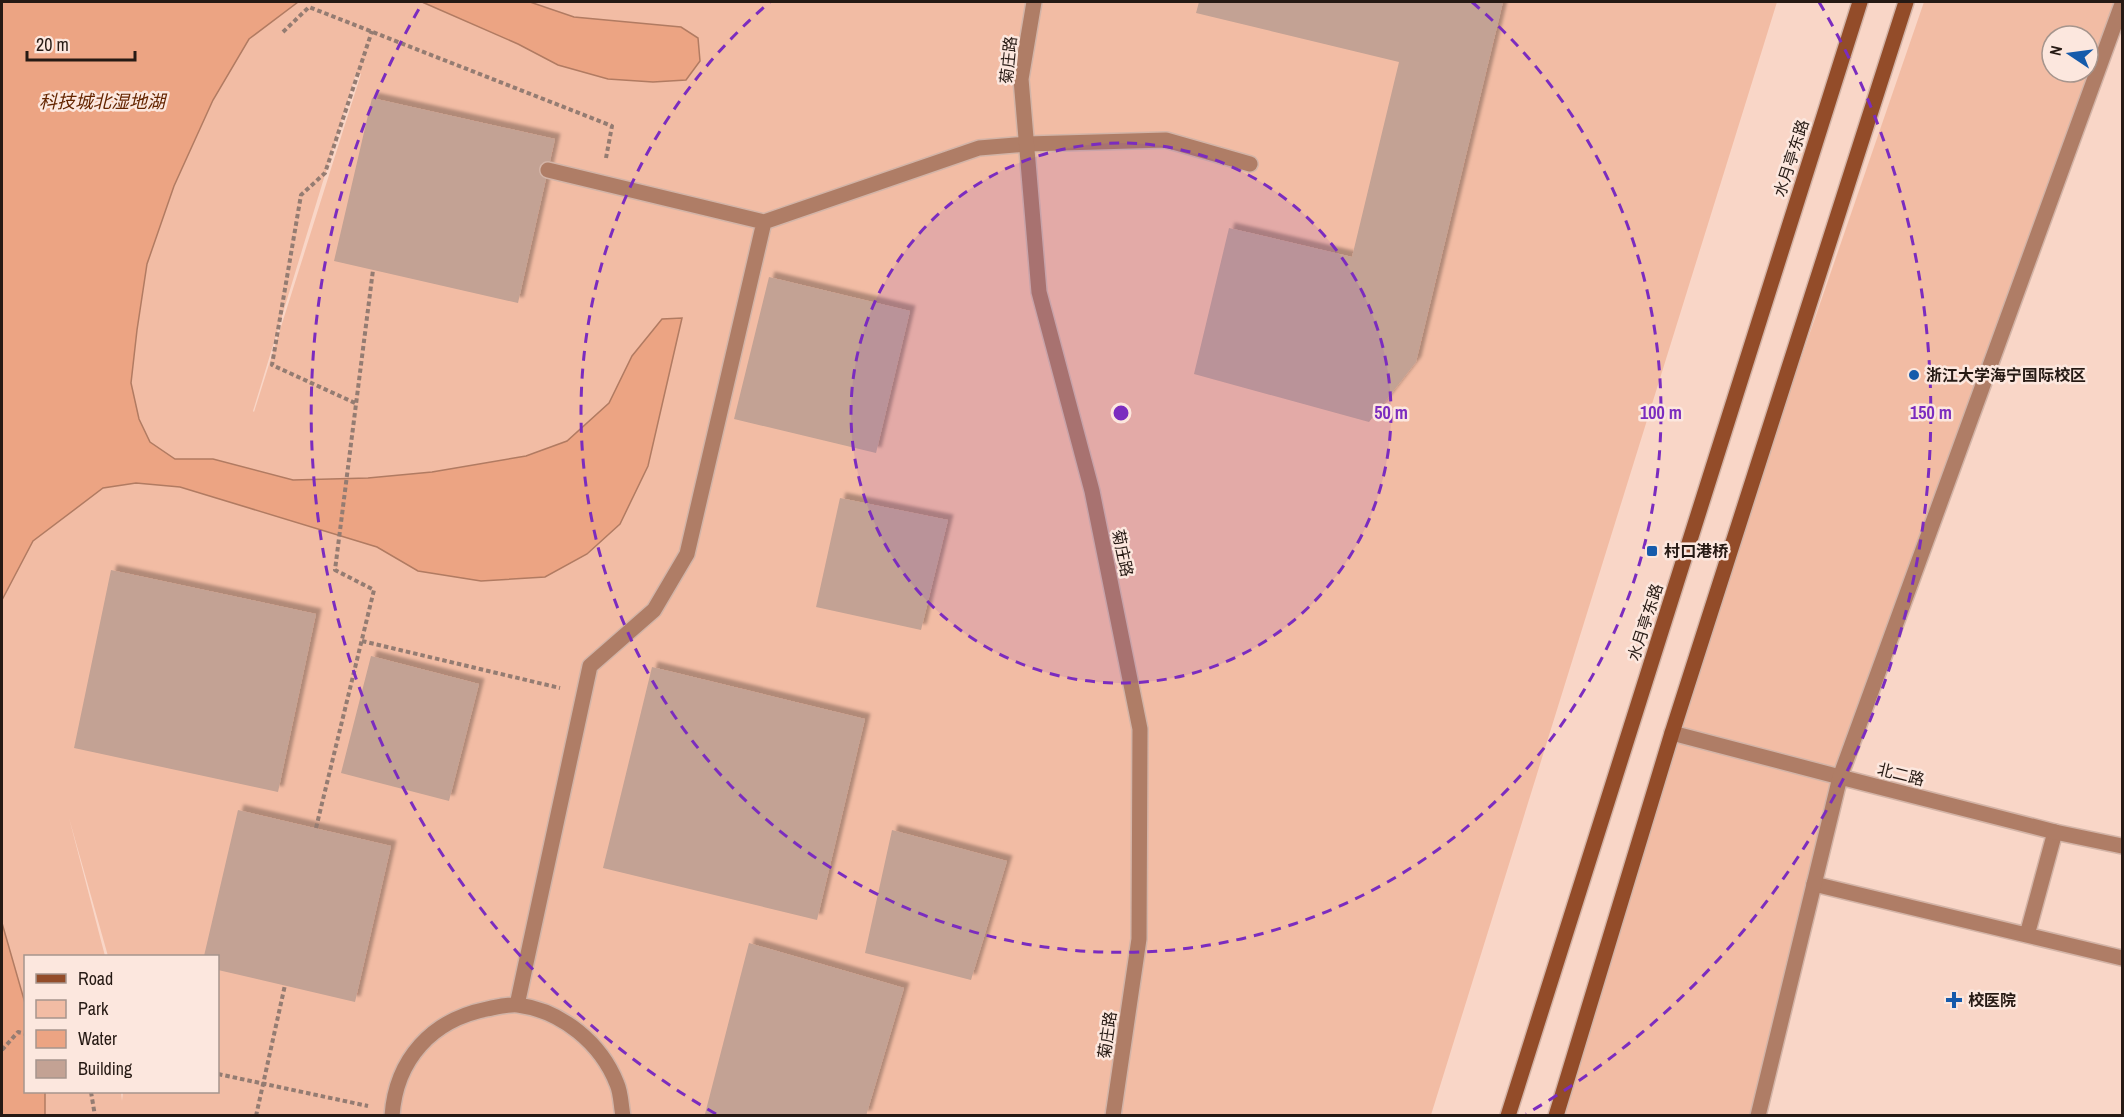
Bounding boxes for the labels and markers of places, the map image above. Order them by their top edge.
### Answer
place label: 浙江大学海宁国际校区 [1926,364,2086,386]
marker: 浙江大学海宁国际校区 [1907,368,1921,382]
centre of rings [1111,403,1131,423]
place label: 村口港桥 [1664,540,1729,562]
marker: 村口港桥 [1645,544,1659,558]
place label: 校医院 [1968,989,2016,1011]
marker: 校医院 [1945,991,1963,1009]

